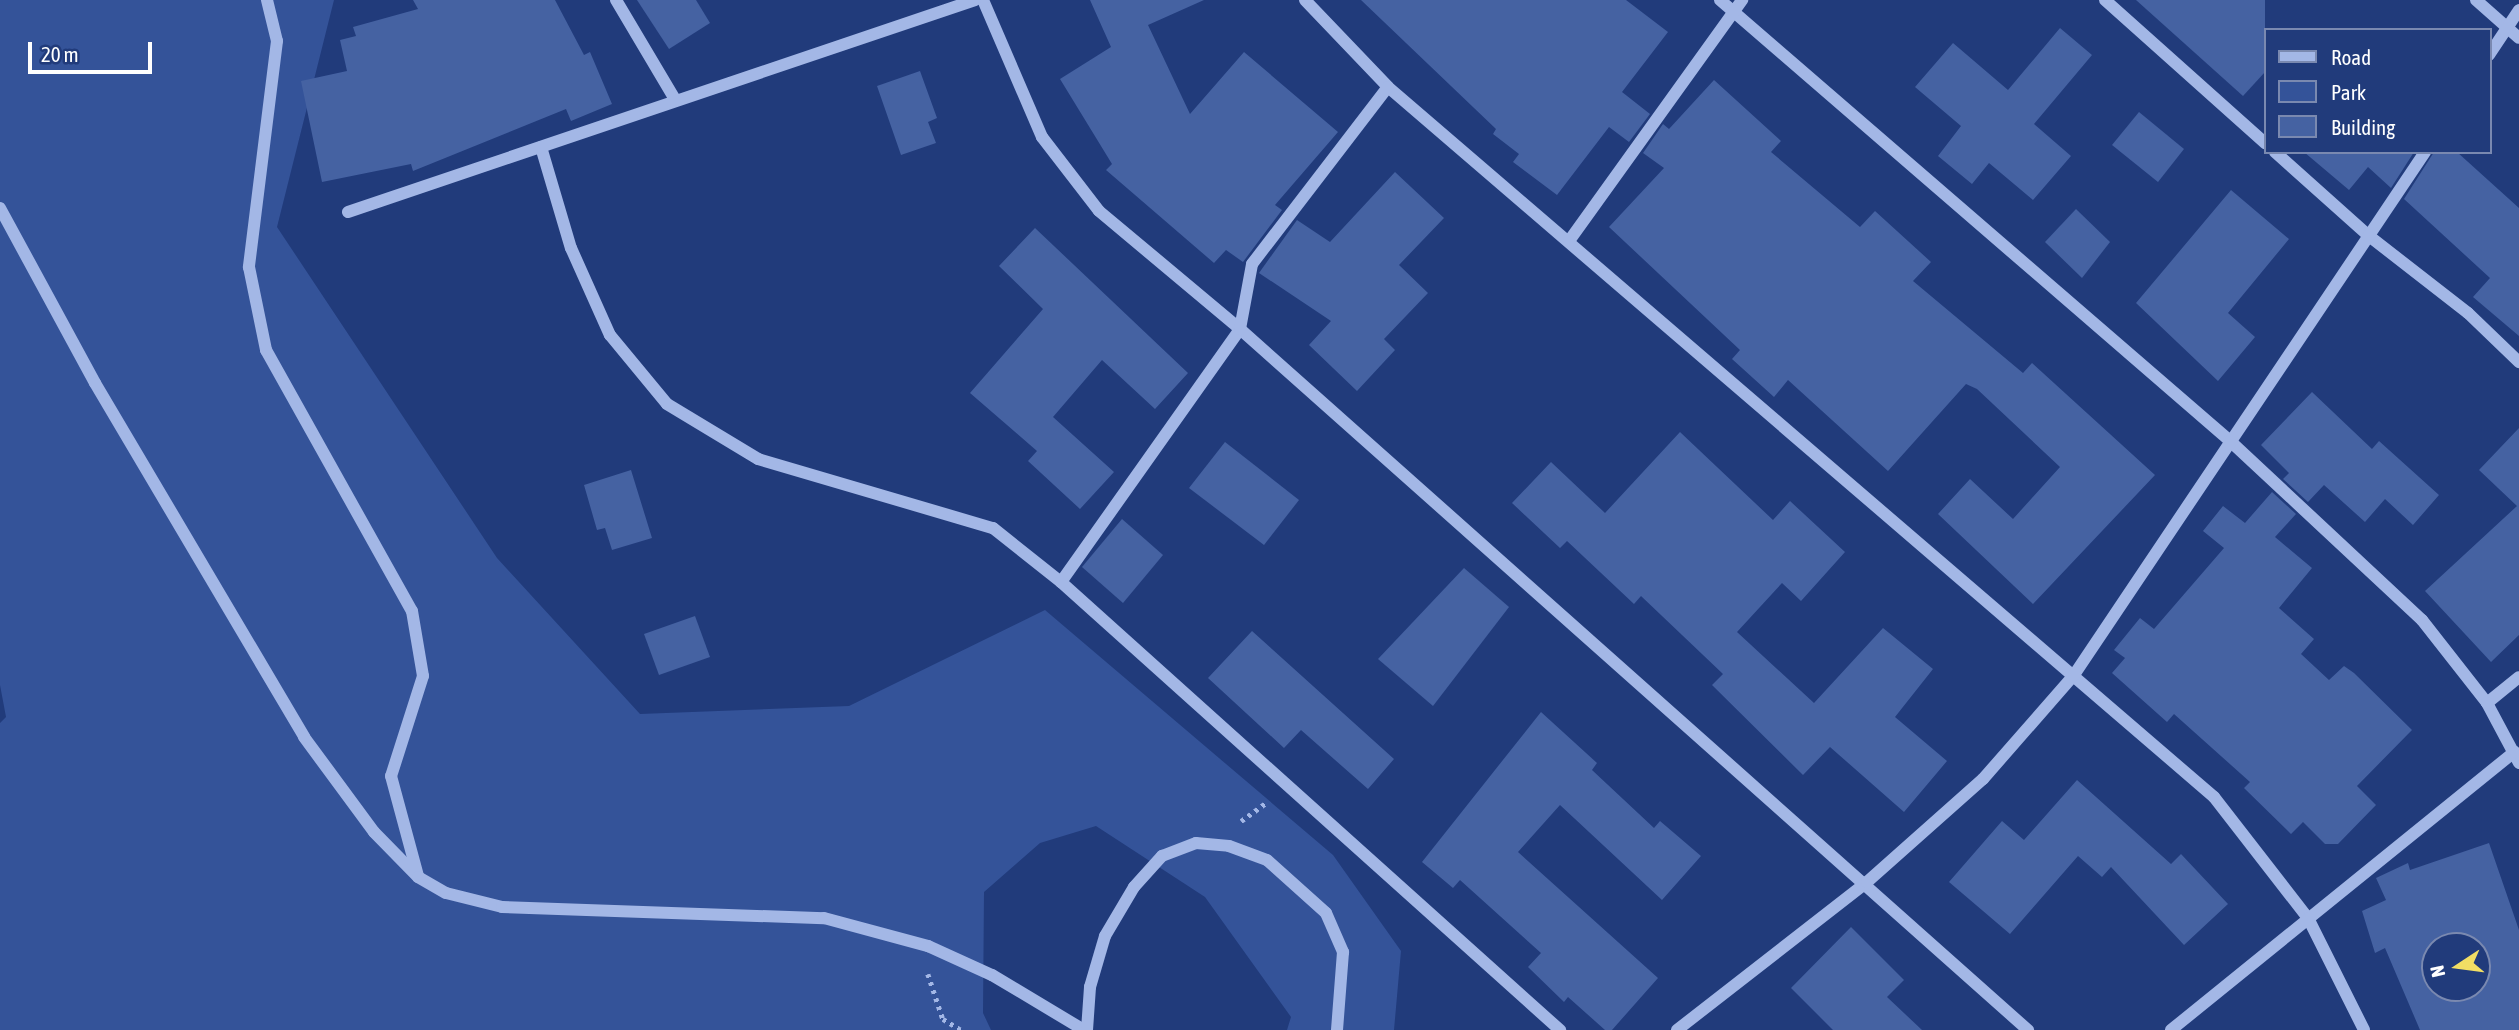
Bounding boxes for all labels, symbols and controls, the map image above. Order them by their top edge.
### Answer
scale bar [32,28,156,72]
legend [2264,28,2491,154]
text: 20 m [41,42,79,66]
text: Road [2331,45,2371,69]
text: Park [2331,80,2366,104]
text: Building [2331,115,2395,139]
north arrow [2421,932,2491,1002]
text: N [2426,963,2449,979]

